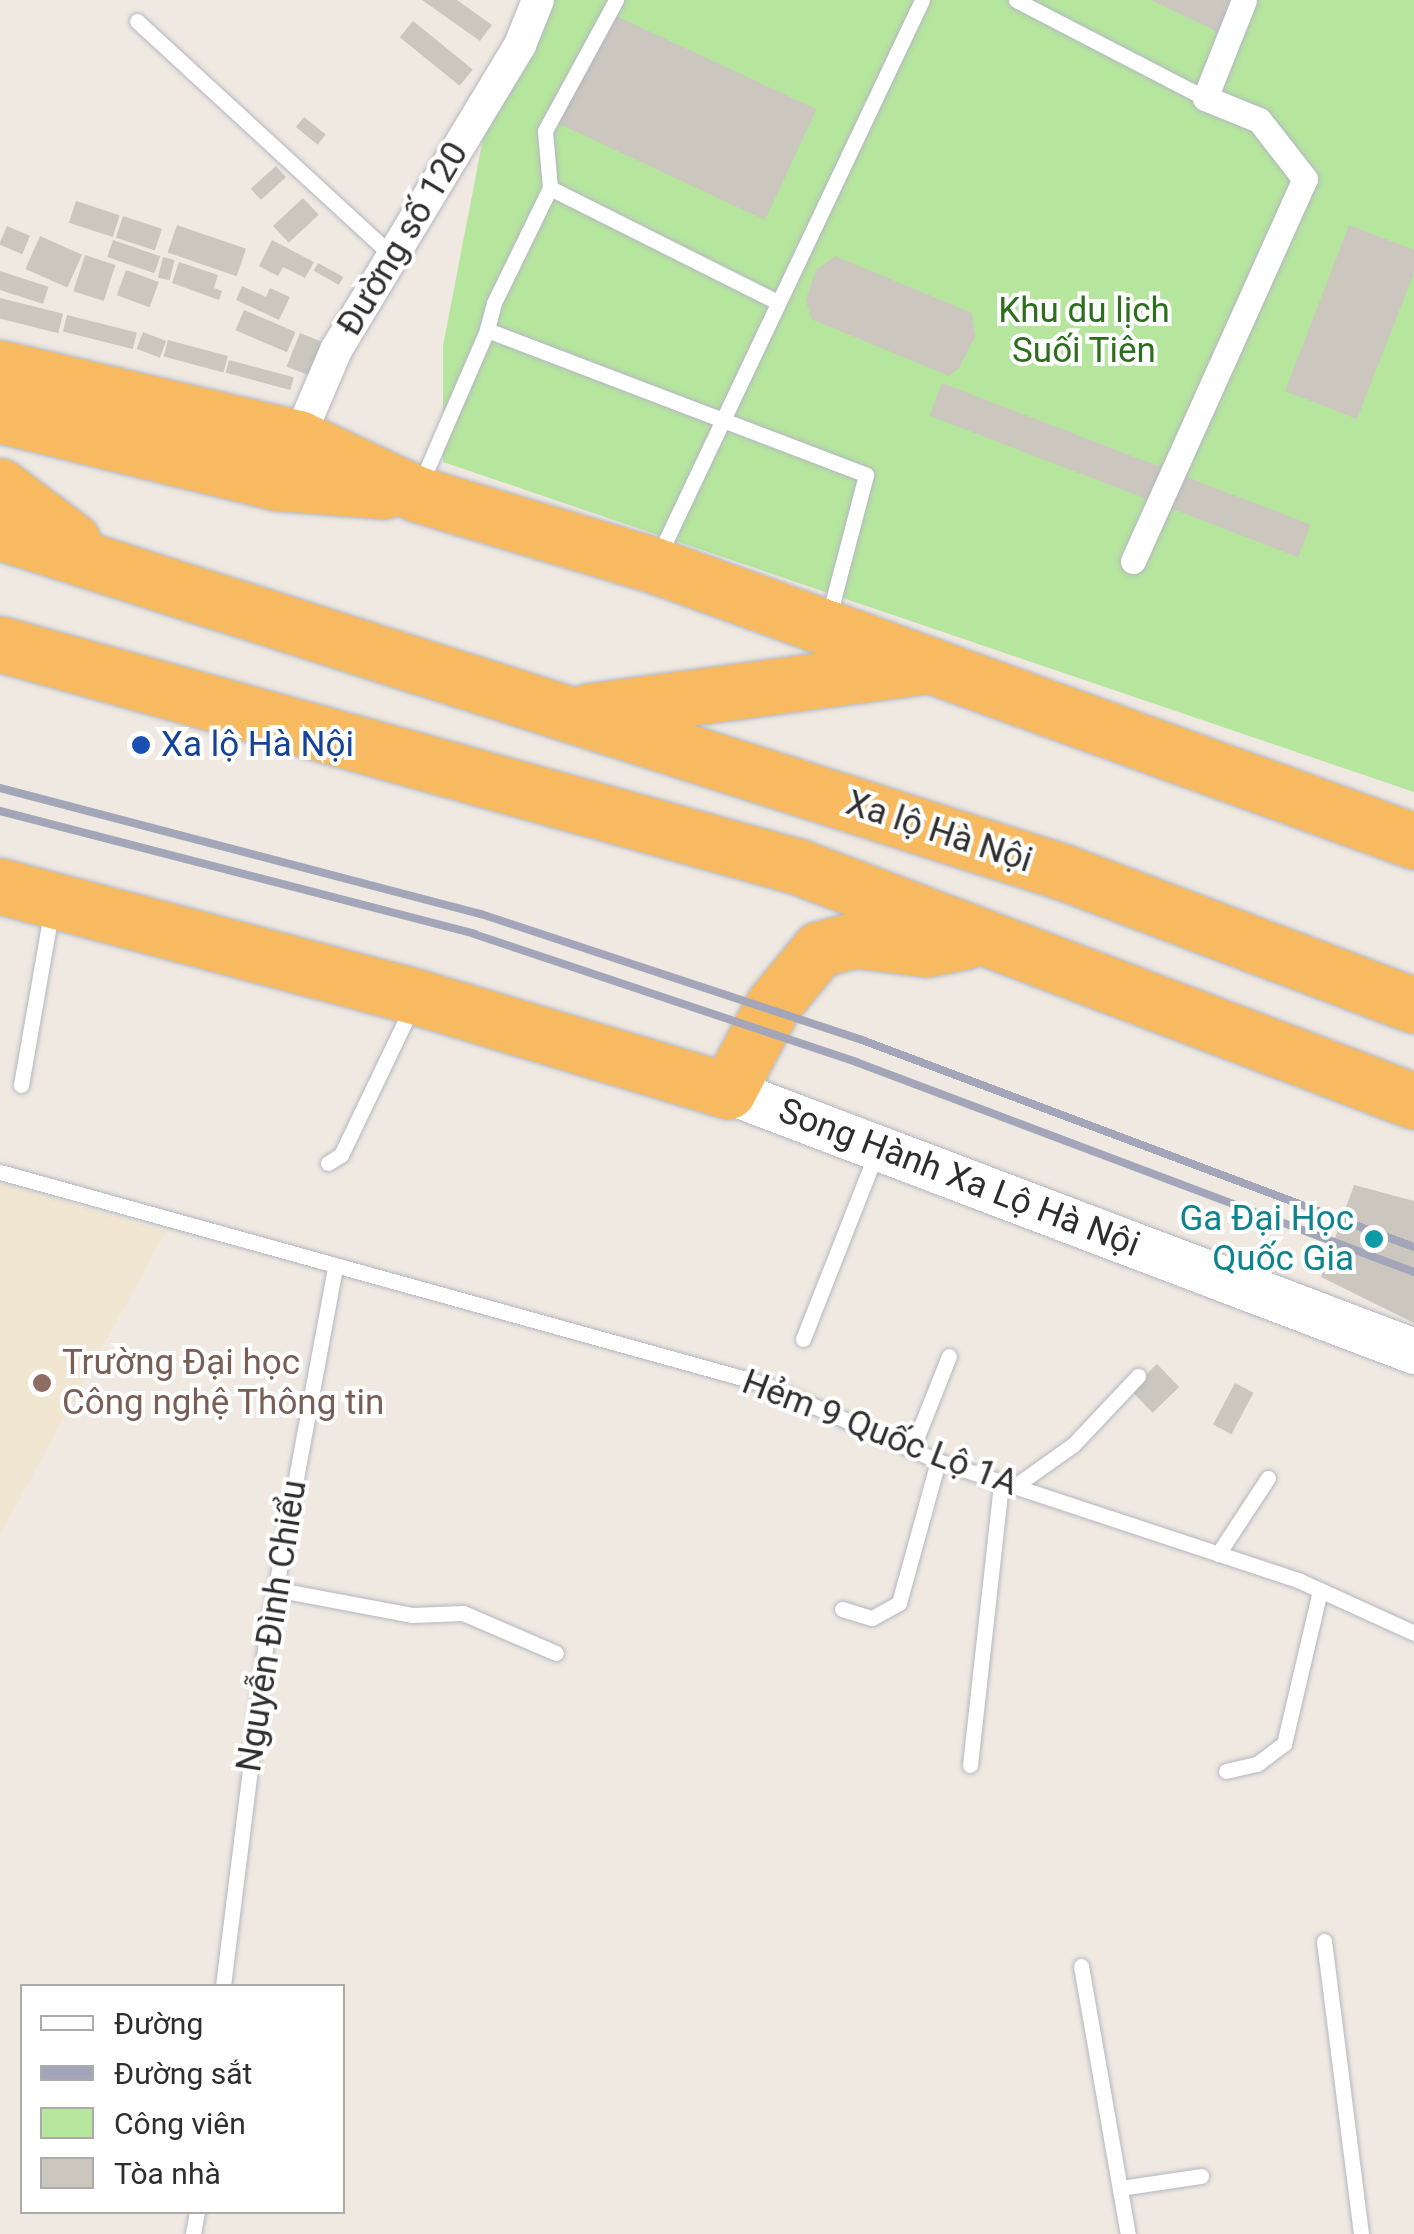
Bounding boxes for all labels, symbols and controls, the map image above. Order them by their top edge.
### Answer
street label: Đường số 120 [329,135,477,343]
park label: Khu du lịch Suối Tiên [998,290,1170,372]
place label: Xa lộ Hà Nội [161,724,354,766]
marker: Xa lộ Hà Nội [130,734,152,756]
street label: Xa lộ Hà Nội [841,782,1037,882]
street label: Song Hành Xa Lộ Hà Nội [773,1090,1145,1266]
place label: Ga Đại Học Quốc Gia [1179,1198,1354,1280]
marker: Ga Đại Học Quốc Gia [1363,1228,1385,1250]
place label: Trường Đại học Công nghệ Thông tin [62,1342,385,1424]
street label: Hẻm 9 Quốc Lộ 1A [736,1361,1024,1505]
marker: Trường Đại học Công nghệ Thông tin [31,1372,53,1394]
street label: Nguyễn Đình Chiểu [228,1477,316,1775]
legend [20,1984,345,2214]
text: Đường [114,2006,203,2041]
text: Đường sắt [114,2056,252,2091]
text: Công viên [114,2106,246,2141]
text: Tòa nhà [114,2156,221,2191]

